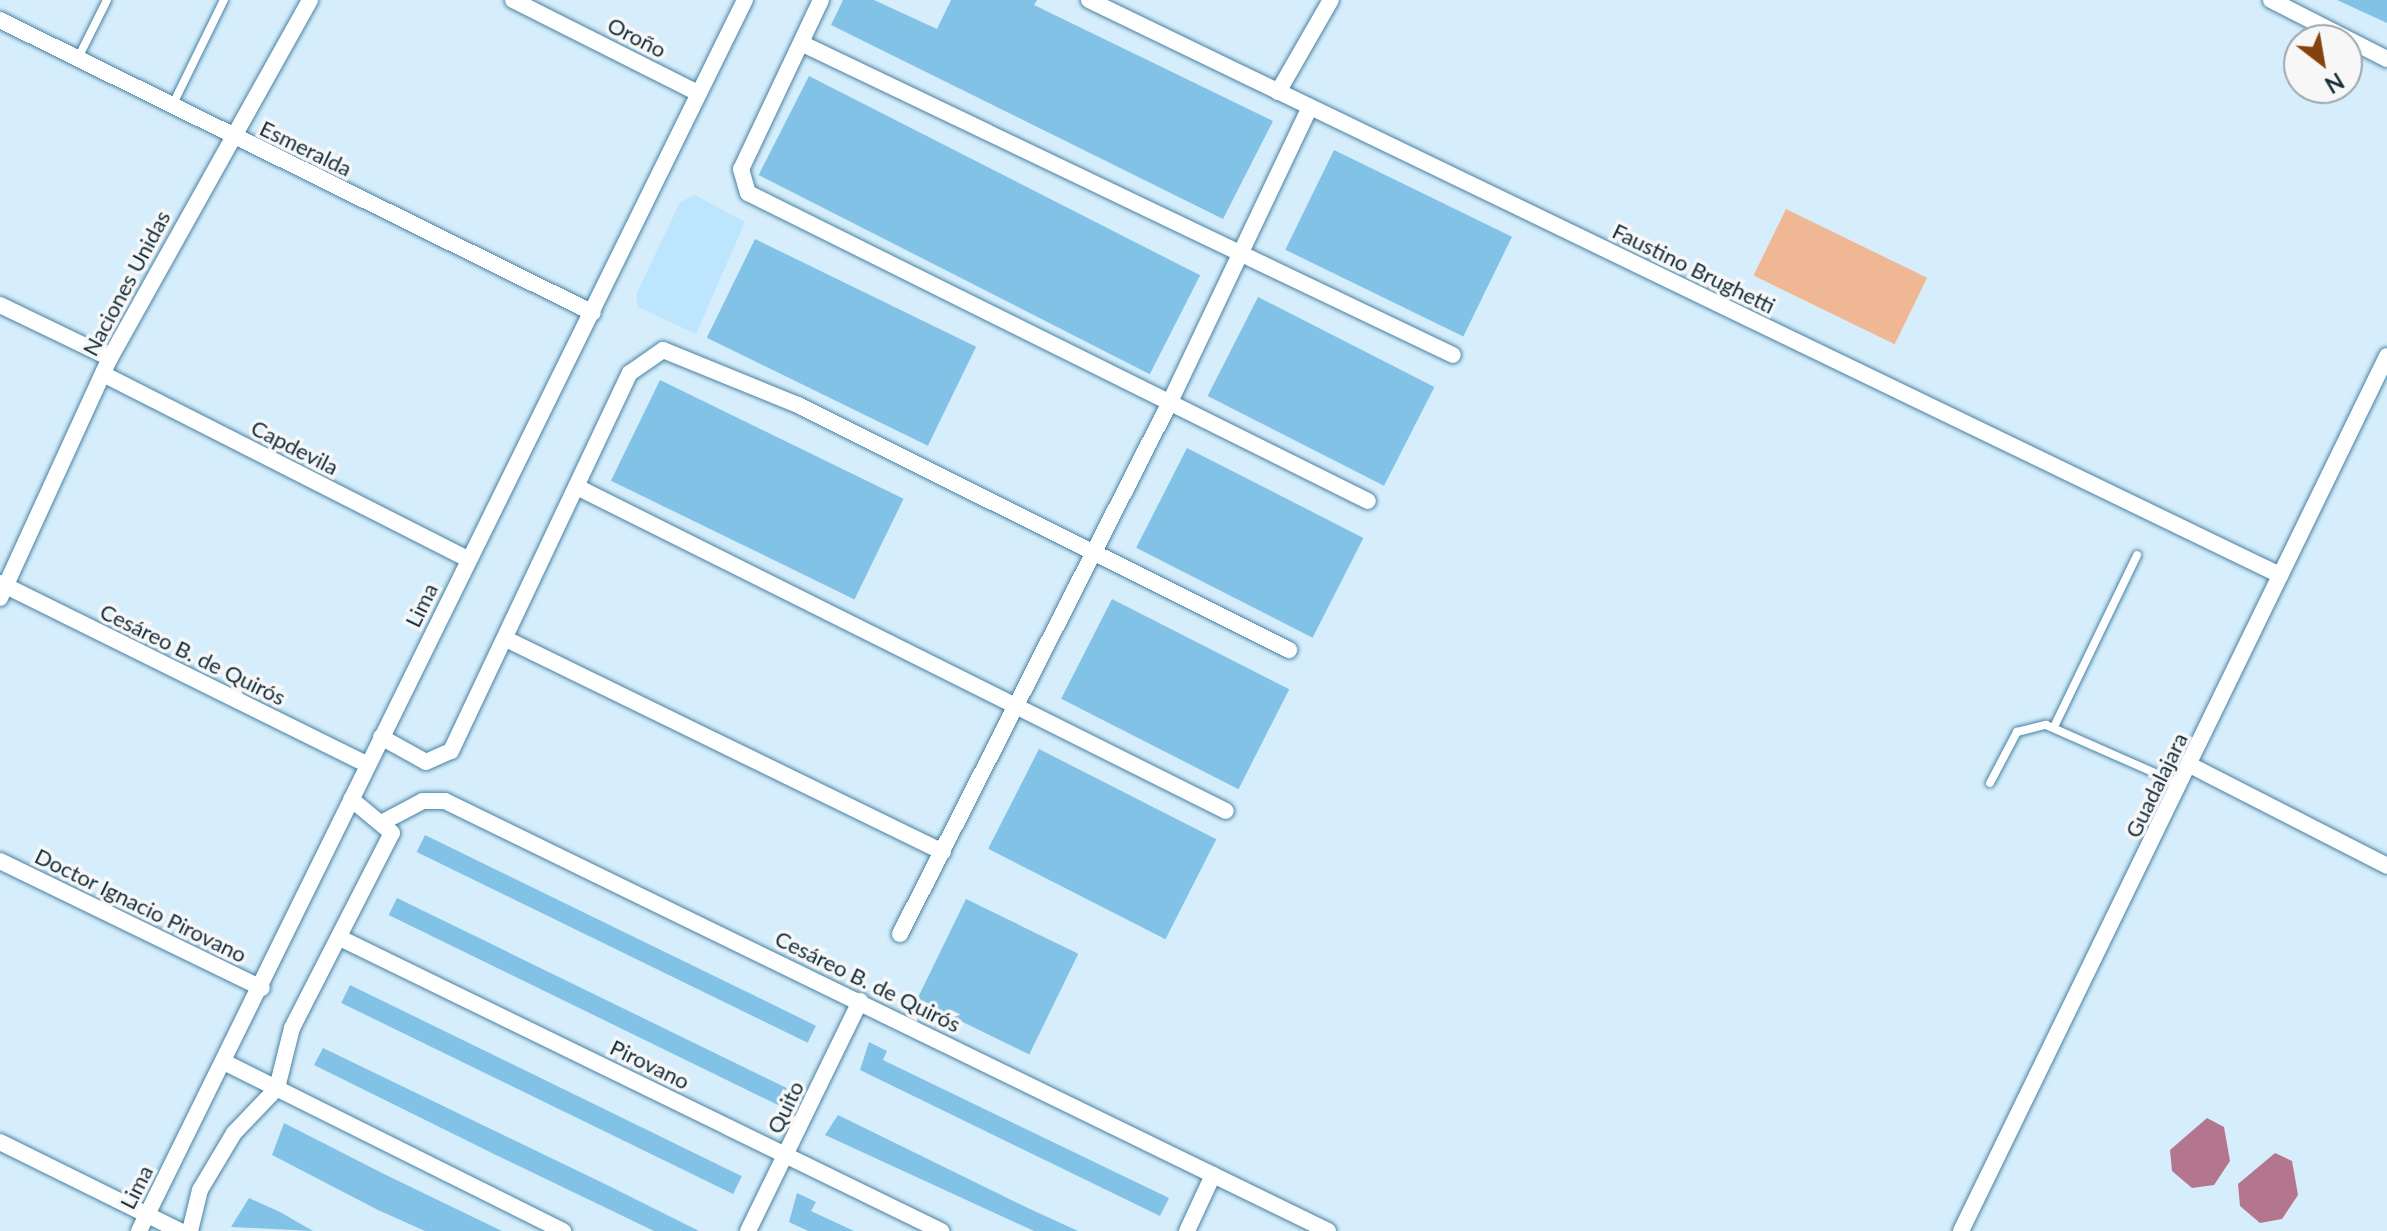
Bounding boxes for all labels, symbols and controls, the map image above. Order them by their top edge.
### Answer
street label: Oroño [603,11,671,63]
north arrow [2283,24,2363,104]
text: N [2320,67,2349,99]
street label: Esmeralda [256,114,356,182]
street label: Naciones Unidas [77,206,175,360]
street label: Faustino Brughetti [1608,217,1780,319]
street label: Capdevila [247,414,343,480]
street label: Lima [399,579,443,631]
street label: Cesáreo B. de Quirós [96,598,290,710]
street label: Guadalajara [2119,728,2193,842]
street label: Doctor Ignacio Pirovano [31,842,251,968]
street label: Cesáreo B. de Quirós [771,925,965,1037]
street label: Pirovano [606,1034,694,1094]
street label: Quito [761,1076,809,1138]
street label: Lima [114,1161,158,1213]

